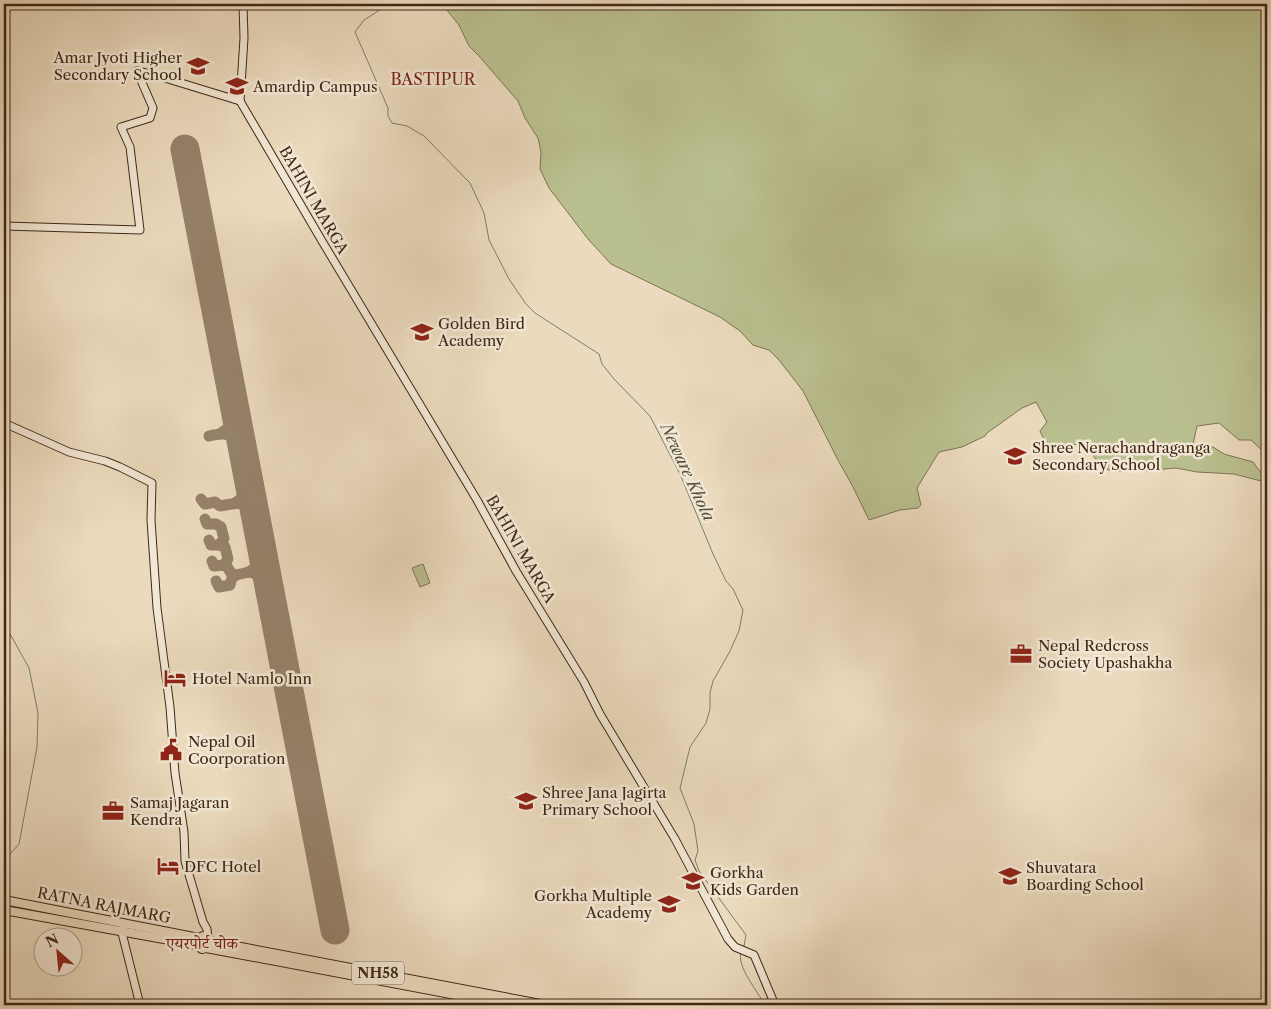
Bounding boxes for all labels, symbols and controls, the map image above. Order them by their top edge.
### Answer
place label: Amar Jyoti Higher Secondary School [52,48,183,84]
school or university icon: Amar Jyoti Higher Secondary School [185,53,211,79]
district label: BASTIPUR [391,69,477,89]
school or university icon: Amardip Campus [224,73,250,99]
place label: Amardip Campus [252,77,378,96]
street label: BAHINI MARGA [275,142,353,258]
place label: Golden Bird Academy [437,314,525,350]
school or university icon: Golden Bird Academy [409,319,435,345]
water label: Neware Khola [656,418,720,525]
place label: Shree Nerachandraganga Secondary School [1032,438,1211,474]
school or university icon: Shree Nerachandraganga Secondary School [1002,443,1028,469]
street label: BAHINI MARGA [482,491,560,607]
place label: Nepal Redcross Society Upashakha [1038,636,1172,672]
office icon: Nepal Redcross Society Upashakha [1008,641,1034,667]
hotel icon: Hotel Namlo Inn [162,665,188,691]
place label: Hotel Namlo Inn [192,669,312,688]
place label: Nepal Oil Coorporation [188,732,286,768]
public building icon: Nepal Oil Coorporation [158,737,184,763]
place label: Shree Jana Jagirta Primary School [542,783,667,819]
school or university icon: Shree Jana Jagirta Primary School [513,788,539,814]
place label: Samaj Jagaran Kendra [130,793,230,829]
office icon: Samaj Jagaran Kendra [100,798,126,824]
hotel icon: DFC Hotel [155,853,181,879]
place label: DFC Hotel [184,857,262,876]
place label: Shuvatara Boarding School [1026,858,1144,894]
place label: Gorkha Kids Garden [710,863,800,899]
school or university icon: Shuvatara Boarding School [997,863,1023,889]
school or university icon: Gorkha Kids Garden [680,868,706,894]
street label: RATNA RAJMARG [36,883,172,927]
place label: Gorkha Multiple Academy [534,886,653,922]
school or university icon: Gorkha Multiple Academy [656,891,682,917]
north arrow [32,926,82,976]
text: N [43,930,62,951]
district label: एयरपोर्ट चोक [165,933,240,953]
road number: NH58 [352,961,404,984]

